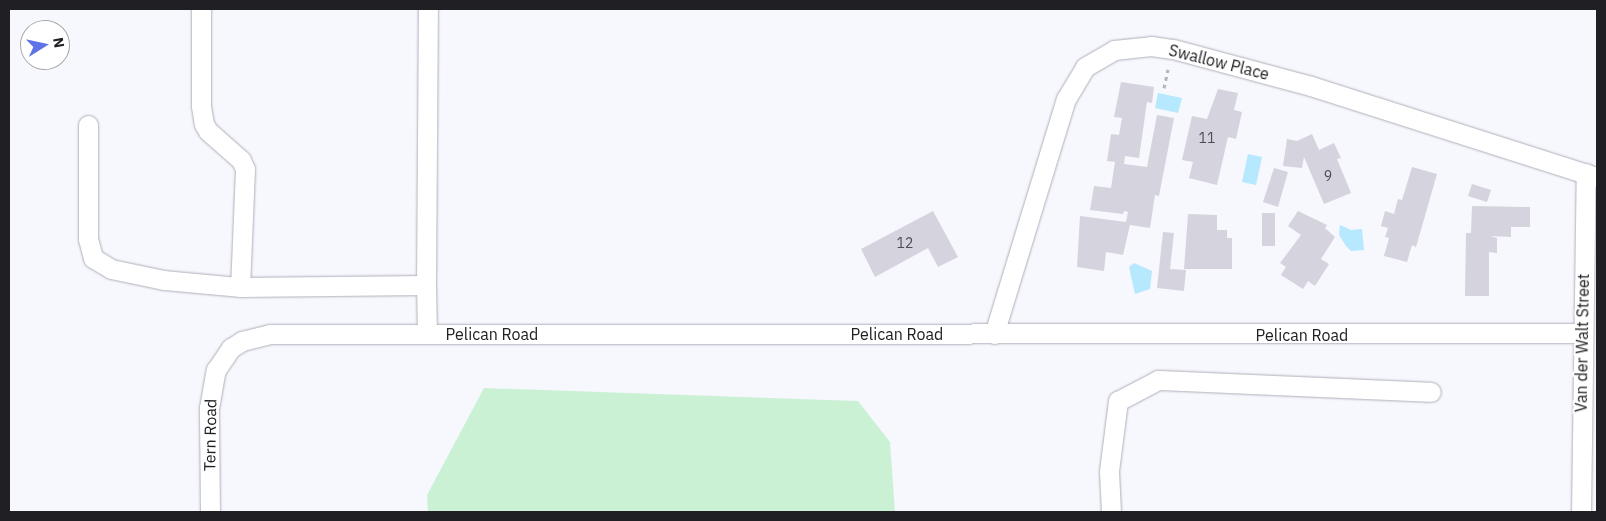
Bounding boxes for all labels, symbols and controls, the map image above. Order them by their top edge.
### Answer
north arrow [20,20,70,70]
text: N [49,36,69,49]
street label: Swallow Place [1167,40,1271,84]
house number: 11 [1199,130,1215,146]
house number: 9 [1324,168,1332,184]
house number: 12 [897,235,913,251]
street label: Van der Walt Street [1571,274,1593,412]
street label: Pelican Road [446,324,538,344]
street label: Pelican Road [851,324,943,344]
street label: Pelican Road [1256,325,1348,345]
street label: Tern Road [200,399,220,471]

